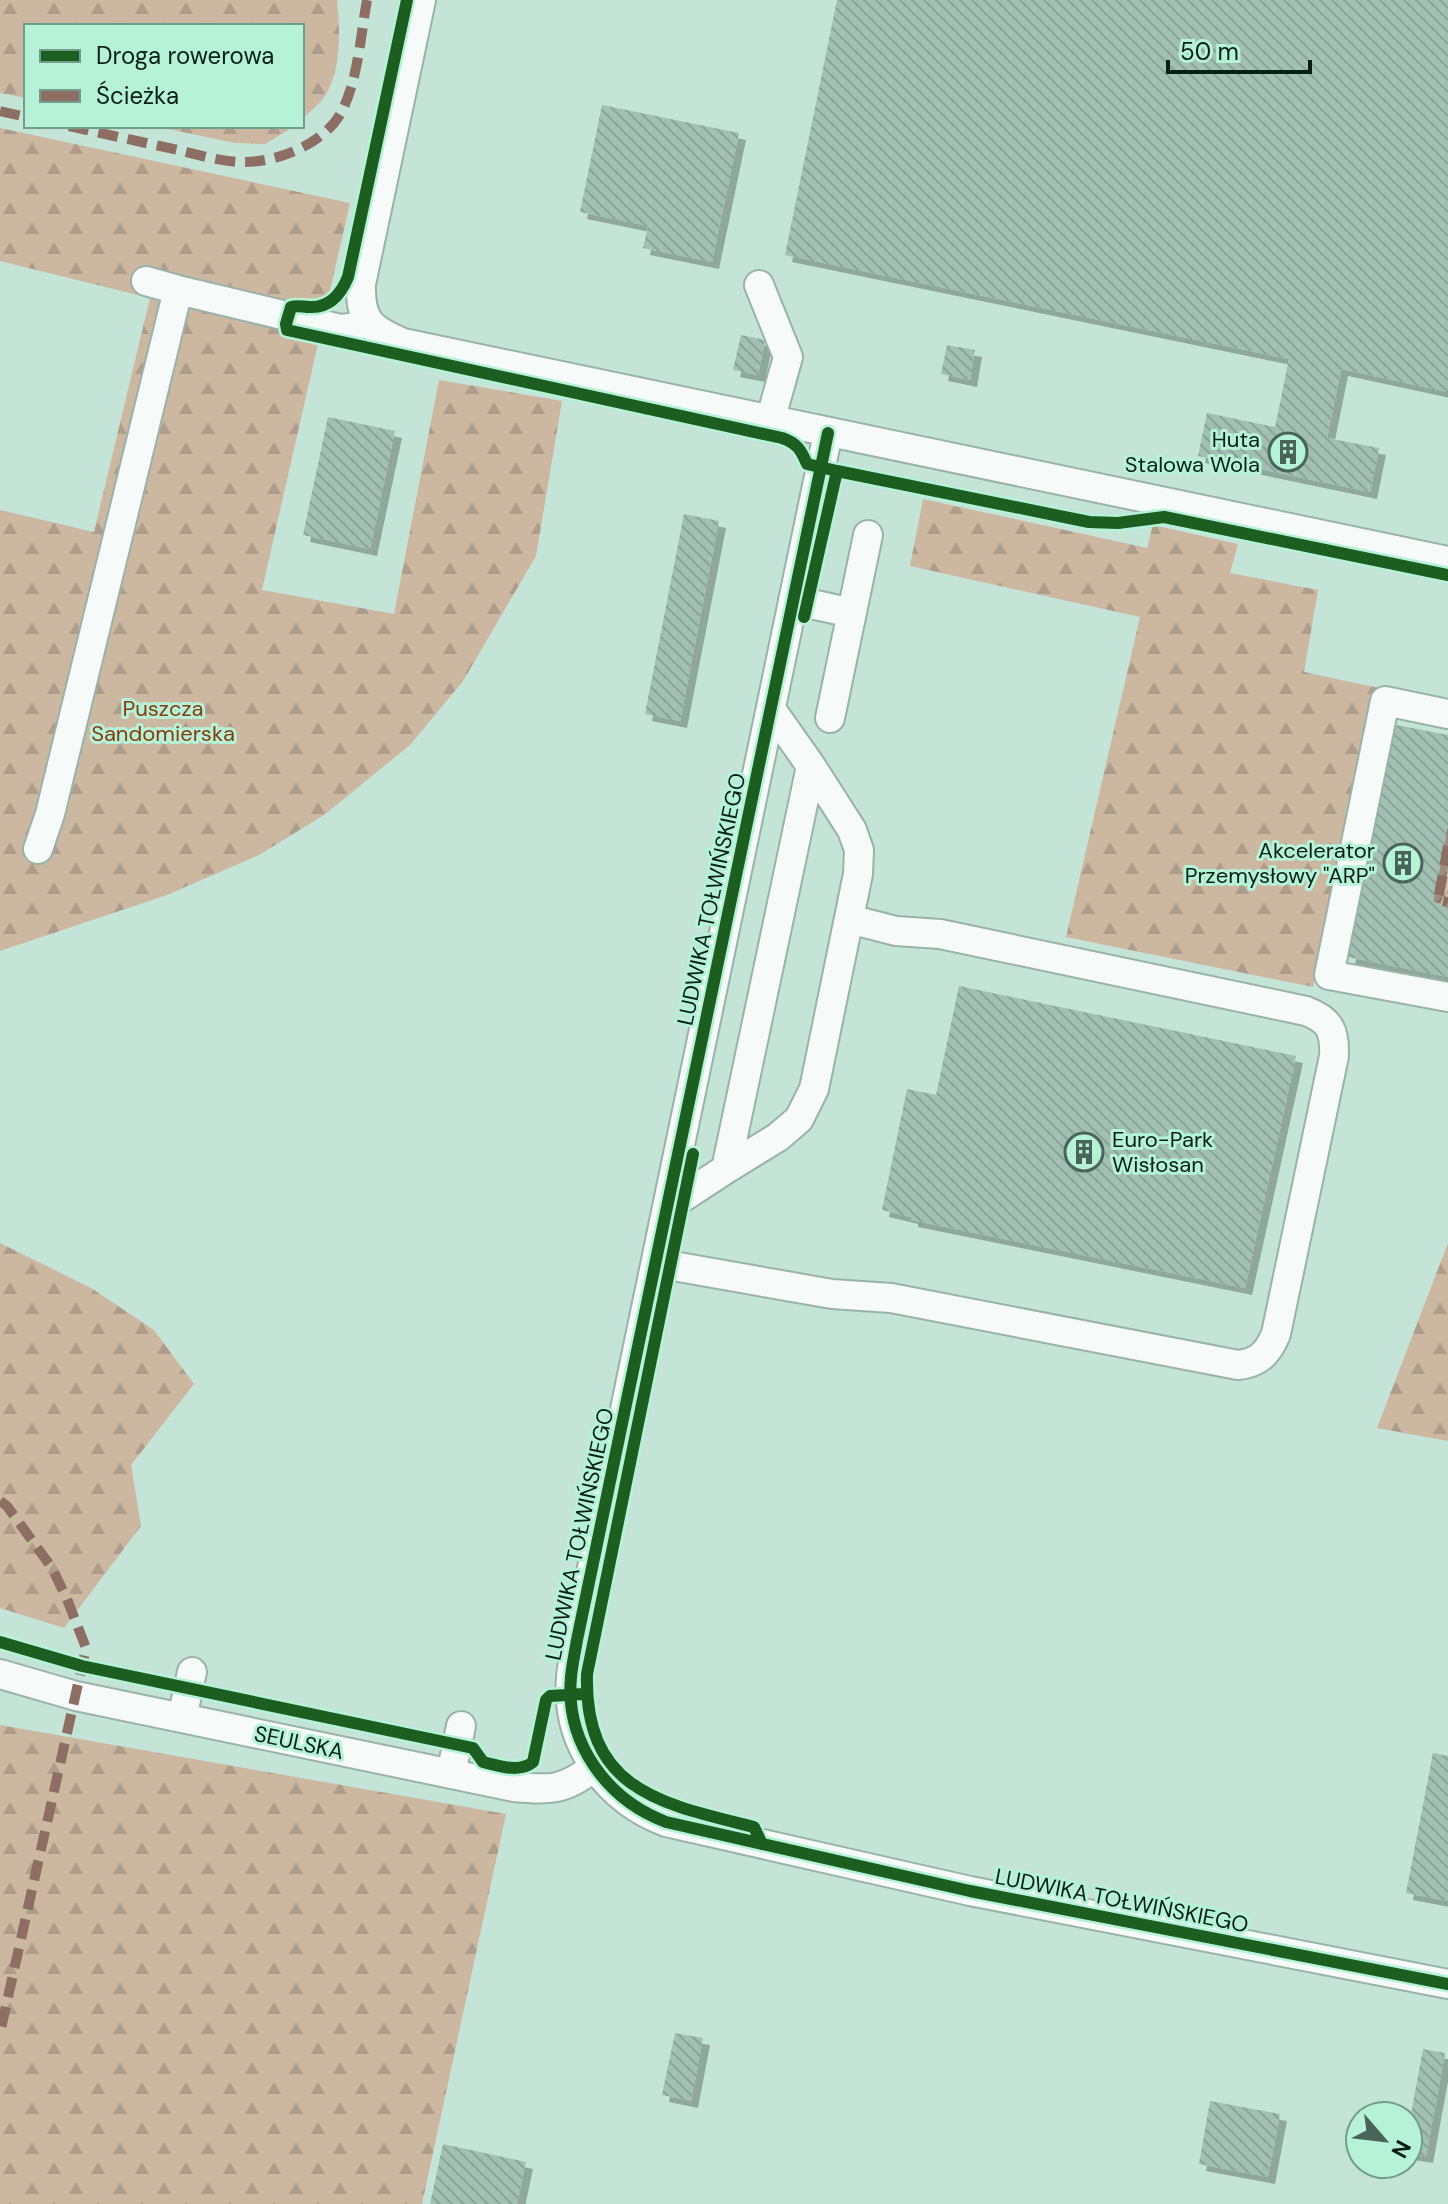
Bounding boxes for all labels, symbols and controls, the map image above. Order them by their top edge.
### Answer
legend [24,24,304,128]
scale bar [1168,24,1310,74]
text: 50 m [1180,36,1239,67]
text: Droga rowerowa [96,40,274,71]
text: Ścieżka [96,80,179,111]
place label: Huta Stalowa Wola [1125,425,1260,479]
building icon: Huta Stalowa Wola [1267,431,1309,473]
park label: Puszcza Sandomierska [91,694,235,748]
street label: LUDWIKA TOŁWIŃSKIEGO [671,770,752,1028]
place label: Akcelerator Przemysłowy "ARP" [1185,836,1375,890]
building icon: Akcelerator Przemysłowy "ARP" [1382,842,1424,884]
place label: Euro-Park Wisłosan [1112,1125,1213,1179]
building icon: Euro-Park Wisłosan [1063,1131,1105,1173]
street label: LUDWIKA TOŁWIŃSKIEGO [539,1405,620,1663]
street label: SEULSKA [251,1719,346,1766]
street label: LUDWIKA TOŁWIŃSKIEGO [993,1862,1251,1939]
north arrow [1344,2100,1424,2180]
text: N [1385,2135,1418,2163]

